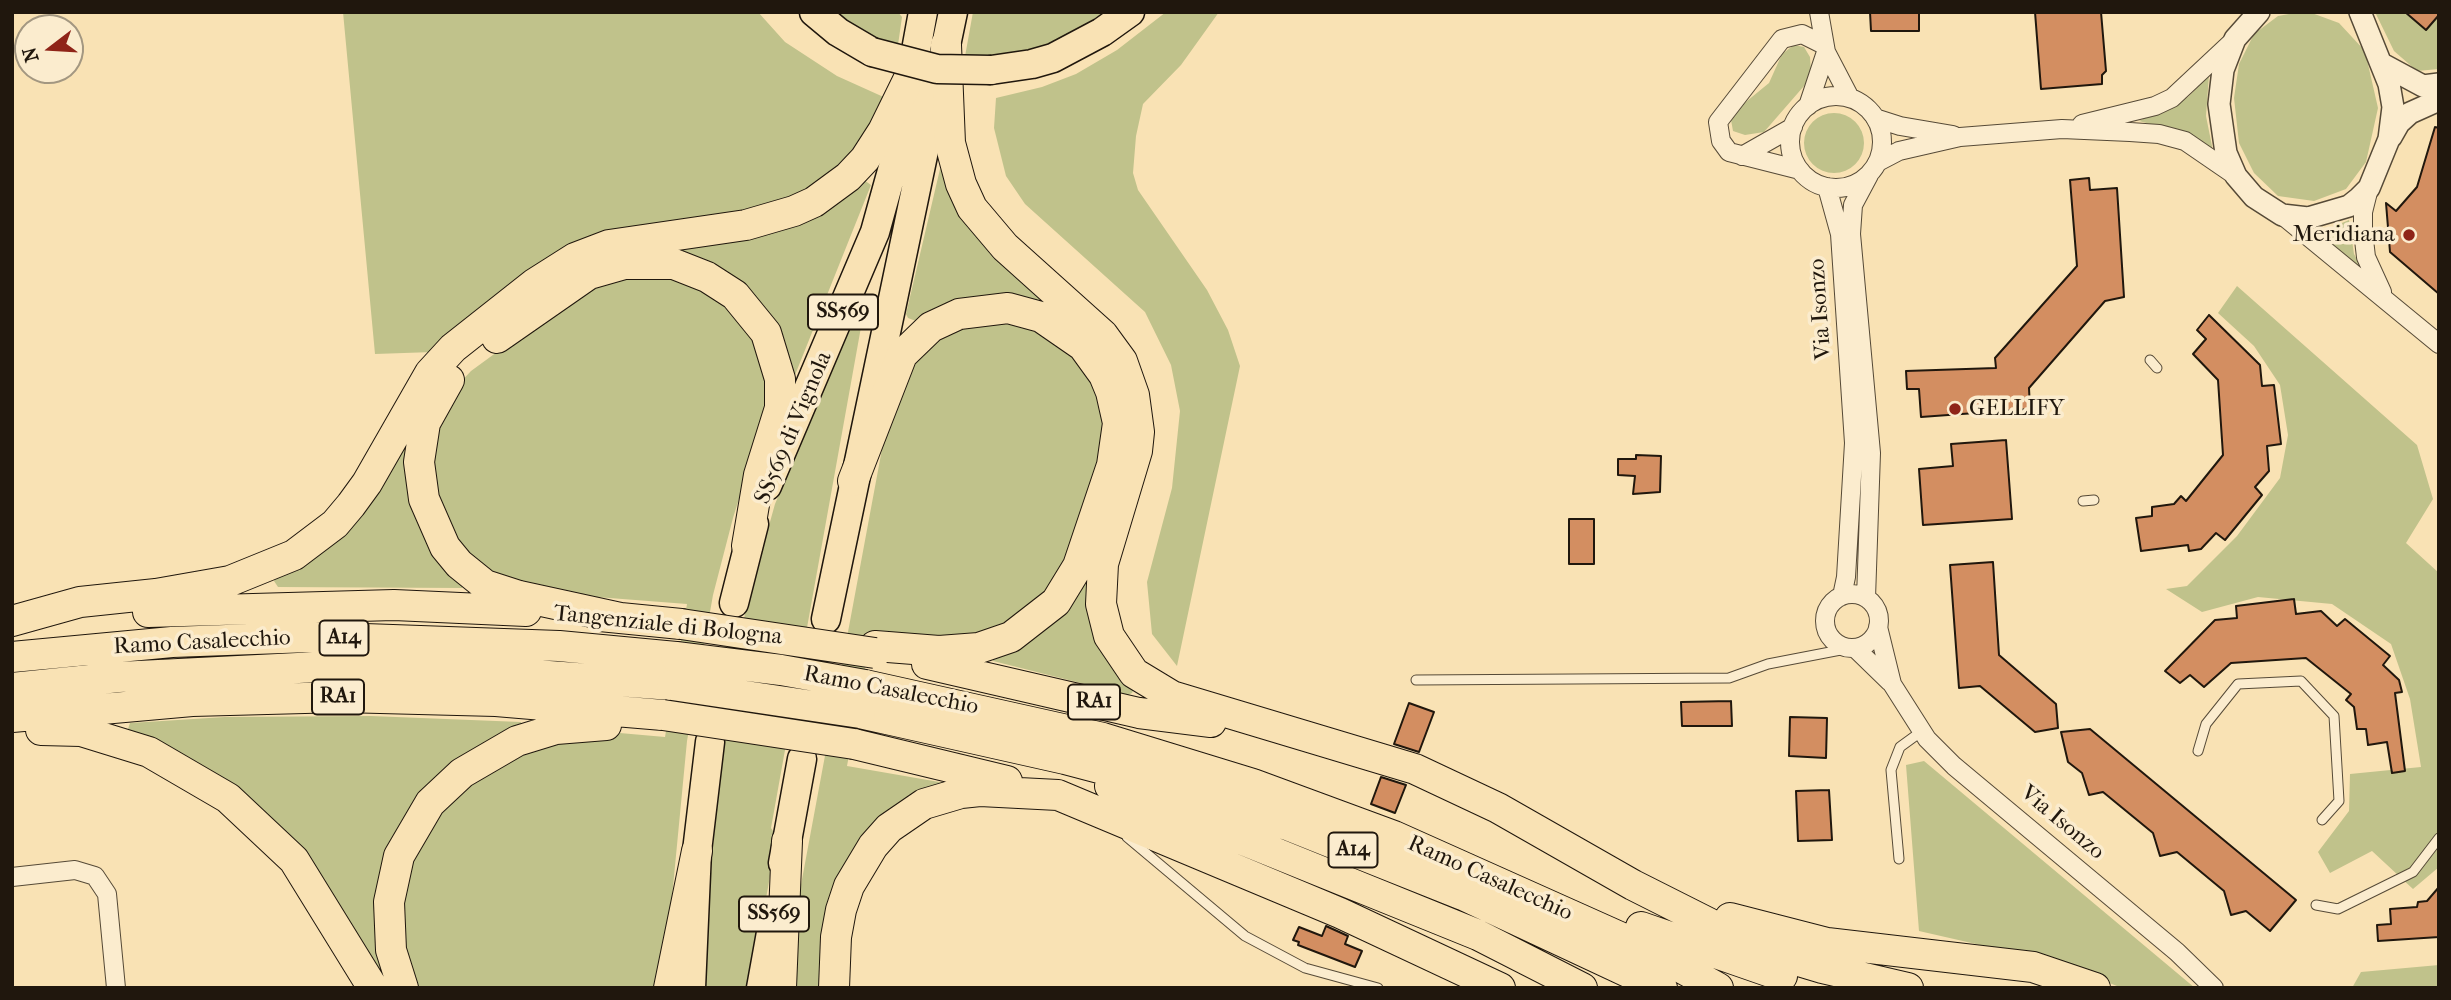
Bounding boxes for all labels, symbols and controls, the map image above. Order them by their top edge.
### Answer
north arrow [14,14,84,84]
text: N [18,44,43,65]
place label: Meridiana [2292,221,2395,249]
marker: Meridiana [2401,227,2417,243]
street label: Via Isonzo [1804,257,1838,361]
road number: SS569 [808,294,878,330]
street label: SS569 di Vignola [749,348,839,508]
place label: GELLIFY [1969,395,2064,423]
marker: GELLIFY [1947,401,1963,417]
street label: Tangenziale di Bologna [552,600,784,652]
road number: A14 [320,620,368,656]
street label: Ramo Casalecchio [113,625,291,661]
street label: Ramo Casalecchio [801,661,981,721]
road number: RA1 [312,680,364,714]
road number: RA1 [1068,684,1120,720]
street label: Via Isonzo [2014,780,2110,866]
street label: Ramo Casalecchio [1403,830,1577,928]
road number: A14 [1328,832,1378,868]
road number: SS569 [739,897,809,932]

